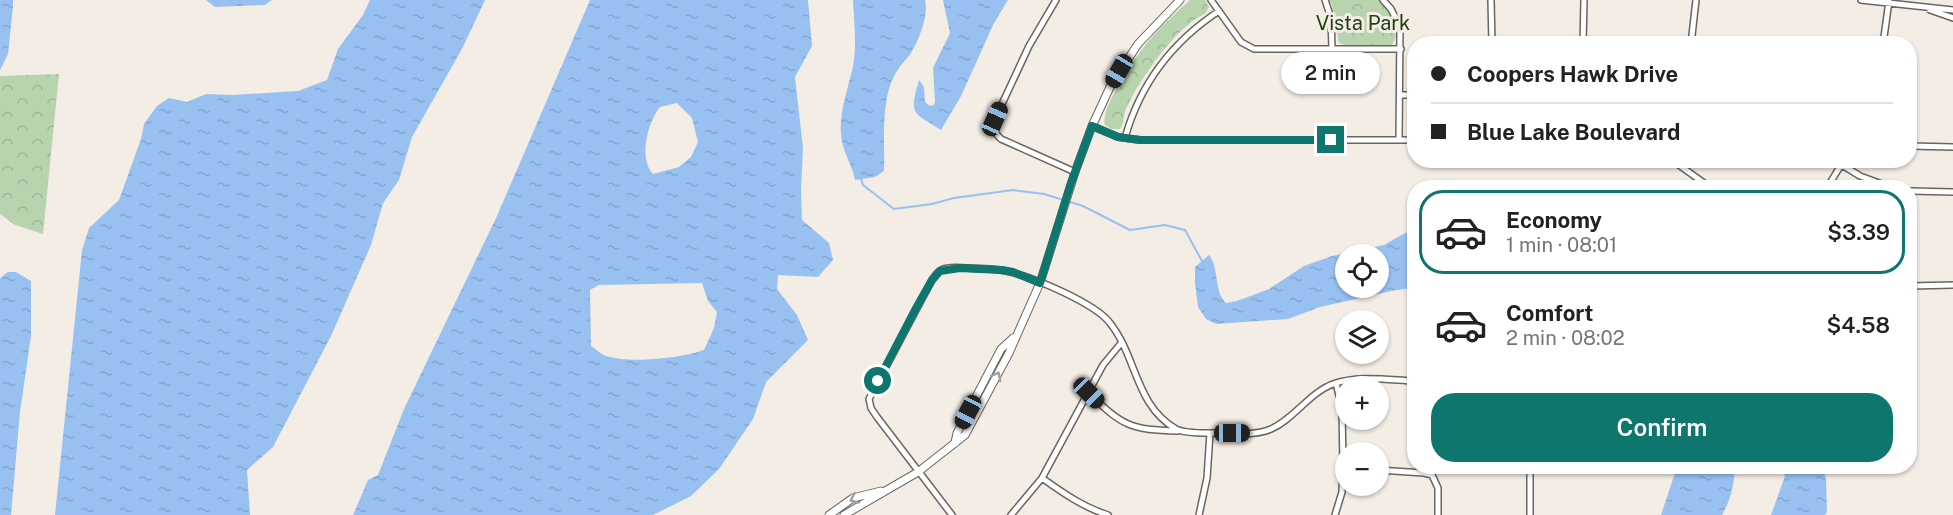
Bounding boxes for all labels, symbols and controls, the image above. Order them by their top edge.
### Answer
park label: Vista Park [1316,11,1410,35]
car [1102,51,1136,91]
callout: 2 min [1282,53,1380,95]
text: 2 min [1305,61,1356,85]
text: Coopers Hawk Drive [1467,61,1678,87]
car [979,99,1011,139]
text: Blue Lake Boulevard [1467,119,1680,145]
route end [1317,126,1344,153]
icon: car [1434,205,1488,259]
text: Economy [1506,207,1602,233]
text: $3.39 [1827,219,1890,245]
text: 1 min · 08:01 [1506,233,1617,257]
map controls [1335,244,1389,496]
button: locate [1335,244,1389,298]
icon: car [1434,298,1488,352]
text: Comfort [1506,300,1593,326]
button: layers [1335,310,1389,364]
text: $4.58 [1827,312,1890,338]
text: 2 min · 08:02 [1506,326,1625,350]
route start [864,367,891,394]
one-way arrow [990,371,1001,382]
car [1070,374,1108,412]
button: + [1335,376,1389,430]
car [952,392,984,432]
button: Confirm [1431,393,1893,462]
car [1214,424,1250,442]
button: − [1335,442,1389,496]
one-way arrow [850,492,861,504]

